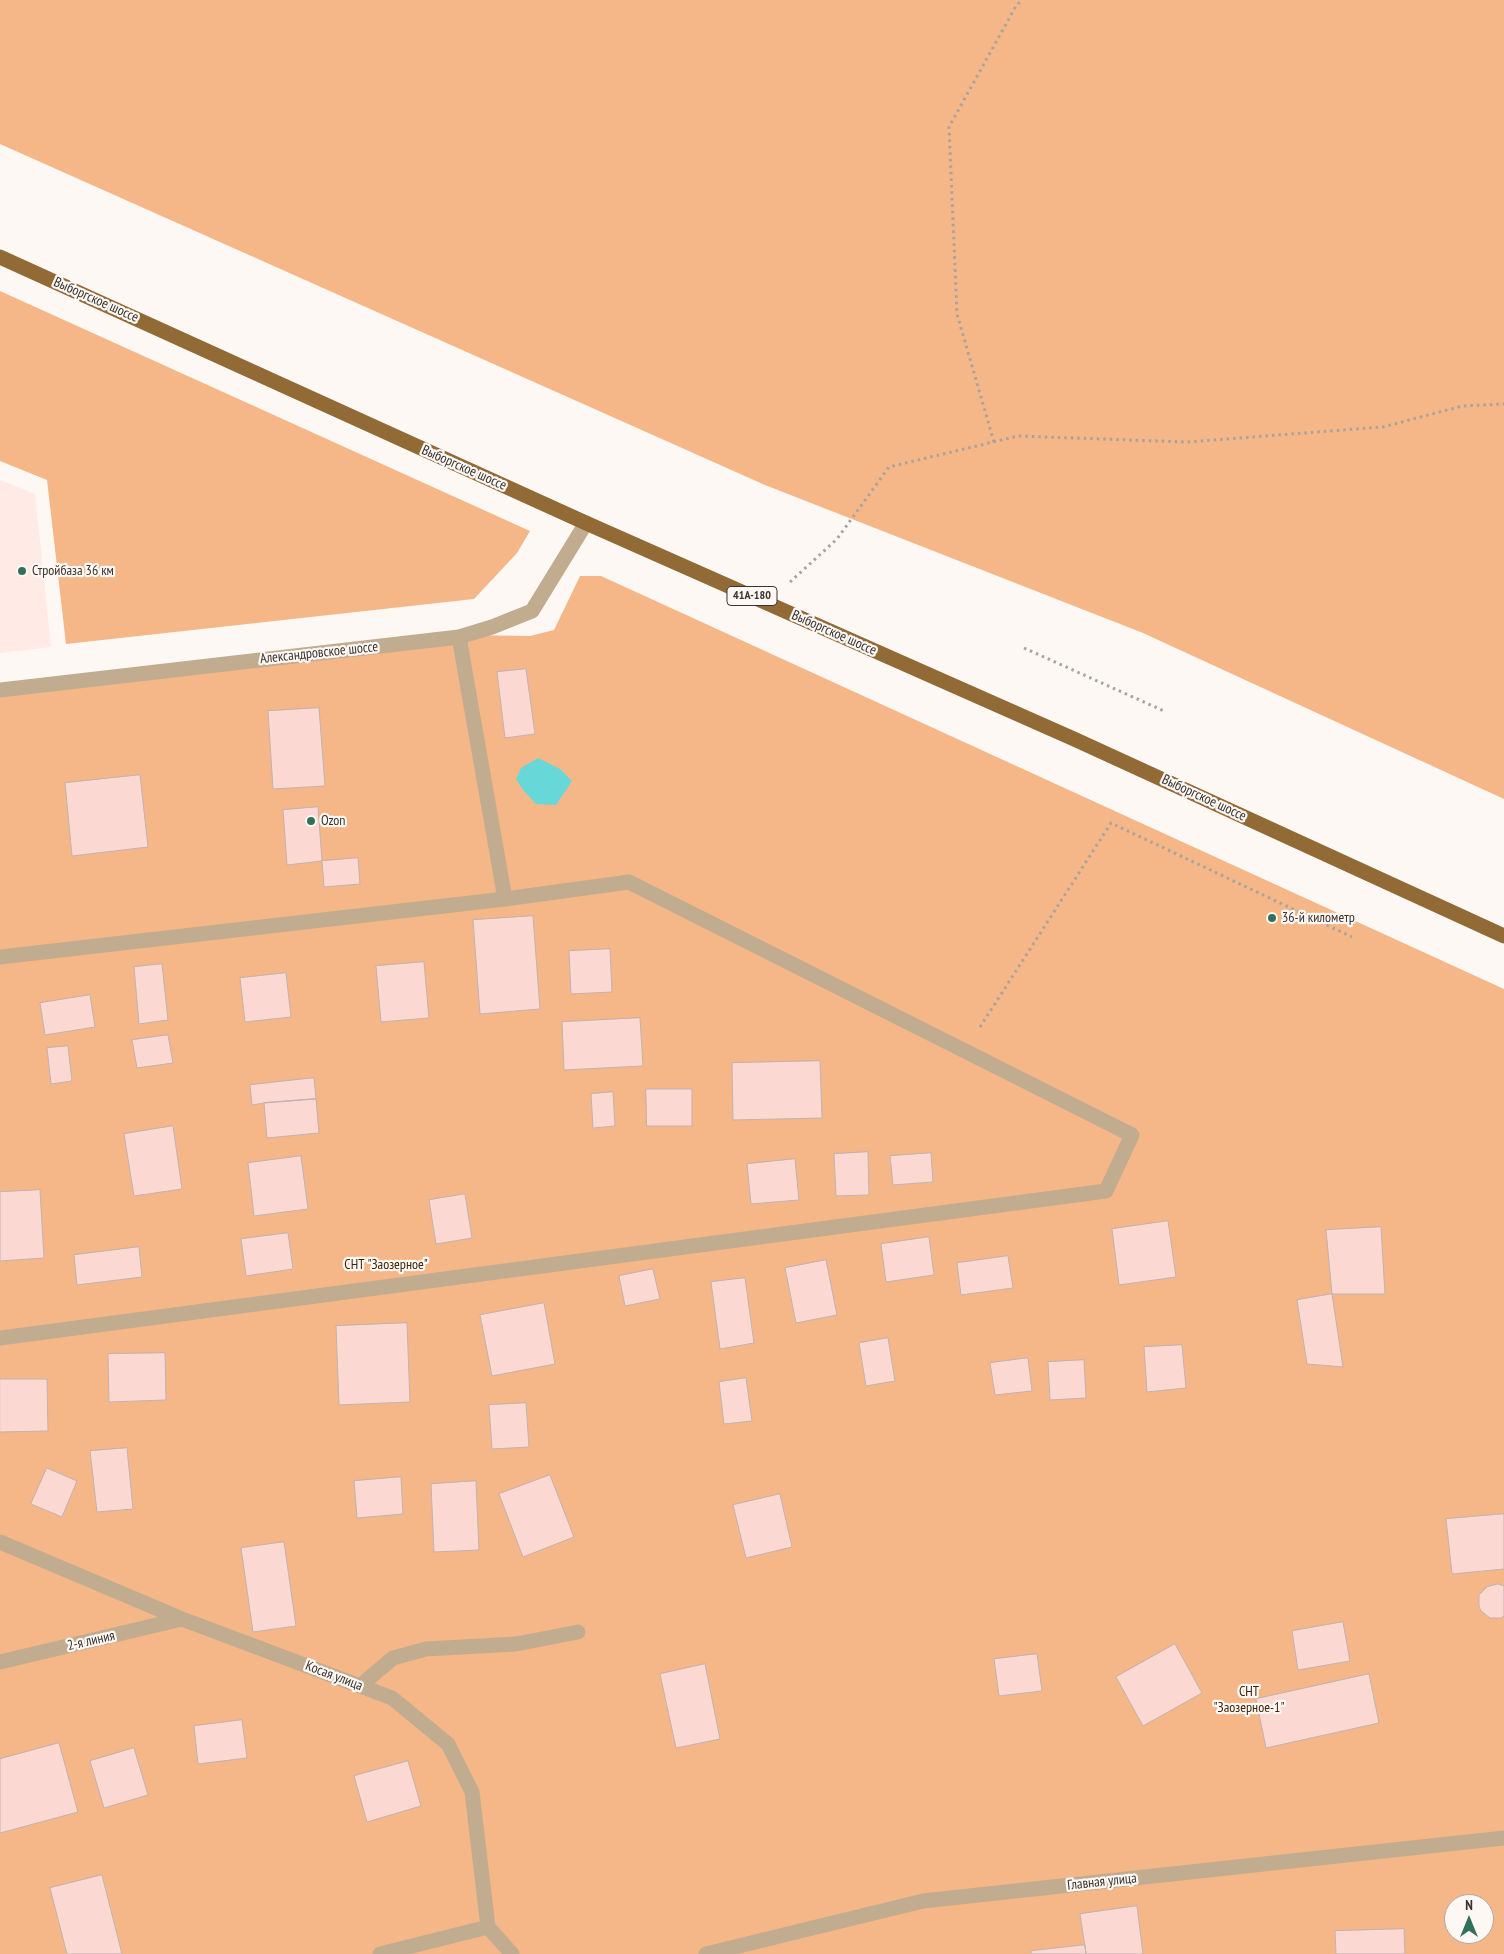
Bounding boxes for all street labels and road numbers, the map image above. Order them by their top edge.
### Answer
street label: Выборгское шоссе [51,274,141,326]
street label: Выборгское шоссе [419,442,509,494]
road number: 41А-180 [727,586,777,606]
street label: Выборгское шоссе [789,607,879,659]
street label: Александровское шоссе [259,638,379,668]
street label: Выборгское шоссе [1159,771,1249,825]
street label: 2-я линия [66,1627,116,1655]
street label: Косая улица [303,1657,365,1695]
street label: Главная улица [1067,1870,1137,1894]

